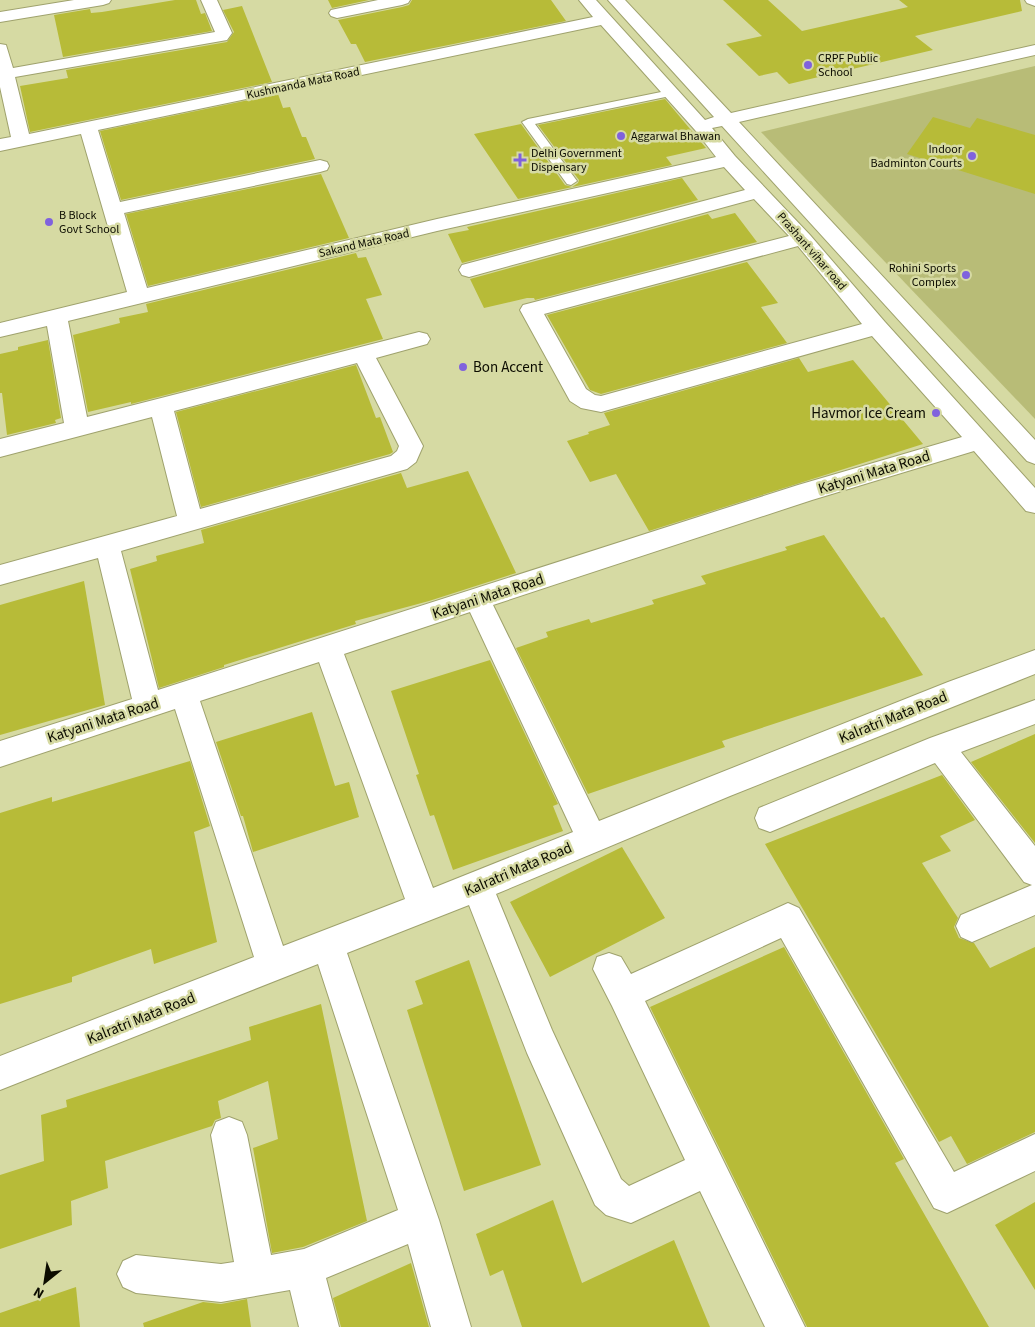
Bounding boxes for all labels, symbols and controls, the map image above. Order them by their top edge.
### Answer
place label: CRPF Public School [818,50,879,81]
marker: CRPF Public School [802,59,814,71]
street label: Kushmanda Mata Road [245,63,361,104]
place label: Aggarwal Bhawan [631,128,721,145]
marker: Aggarwal Bhawan [615,130,627,142]
place label: Indoor Badminton Courts [870,141,963,172]
place label: Delhi Government Dispensary [531,145,622,176]
marker: Indoor Badminton Courts [966,150,978,162]
marker: Delhi Government Dispensary [513,153,527,167]
place label: B Block Govt School [59,207,119,238]
street label: Prashant vihar road [773,209,850,294]
marker: B Block Govt School [43,216,55,228]
street label: Sakand Mata Road [317,225,411,262]
place label: Rohini Sports Complex [889,260,957,291]
marker: Rohini Sports Complex [960,269,972,281]
place label: Bon Accent [473,357,543,378]
marker: Bon Accent [457,361,469,373]
place label: Havmor Ice Cream [811,403,926,424]
marker: Havmor Ice Cream [930,407,942,419]
street label: Katyani Mata Road [816,445,933,499]
street label: Katyani Mata Road [430,569,547,624]
street label: Kalratri Mata Road [836,686,950,749]
street label: Katyani Mata Road [45,693,162,748]
street label: Kalratri Mata Road [461,837,575,902]
street label: Kalratri Mata Road [84,987,198,1050]
north arrow [20,1257,70,1307]
text: N [30,1281,48,1303]

